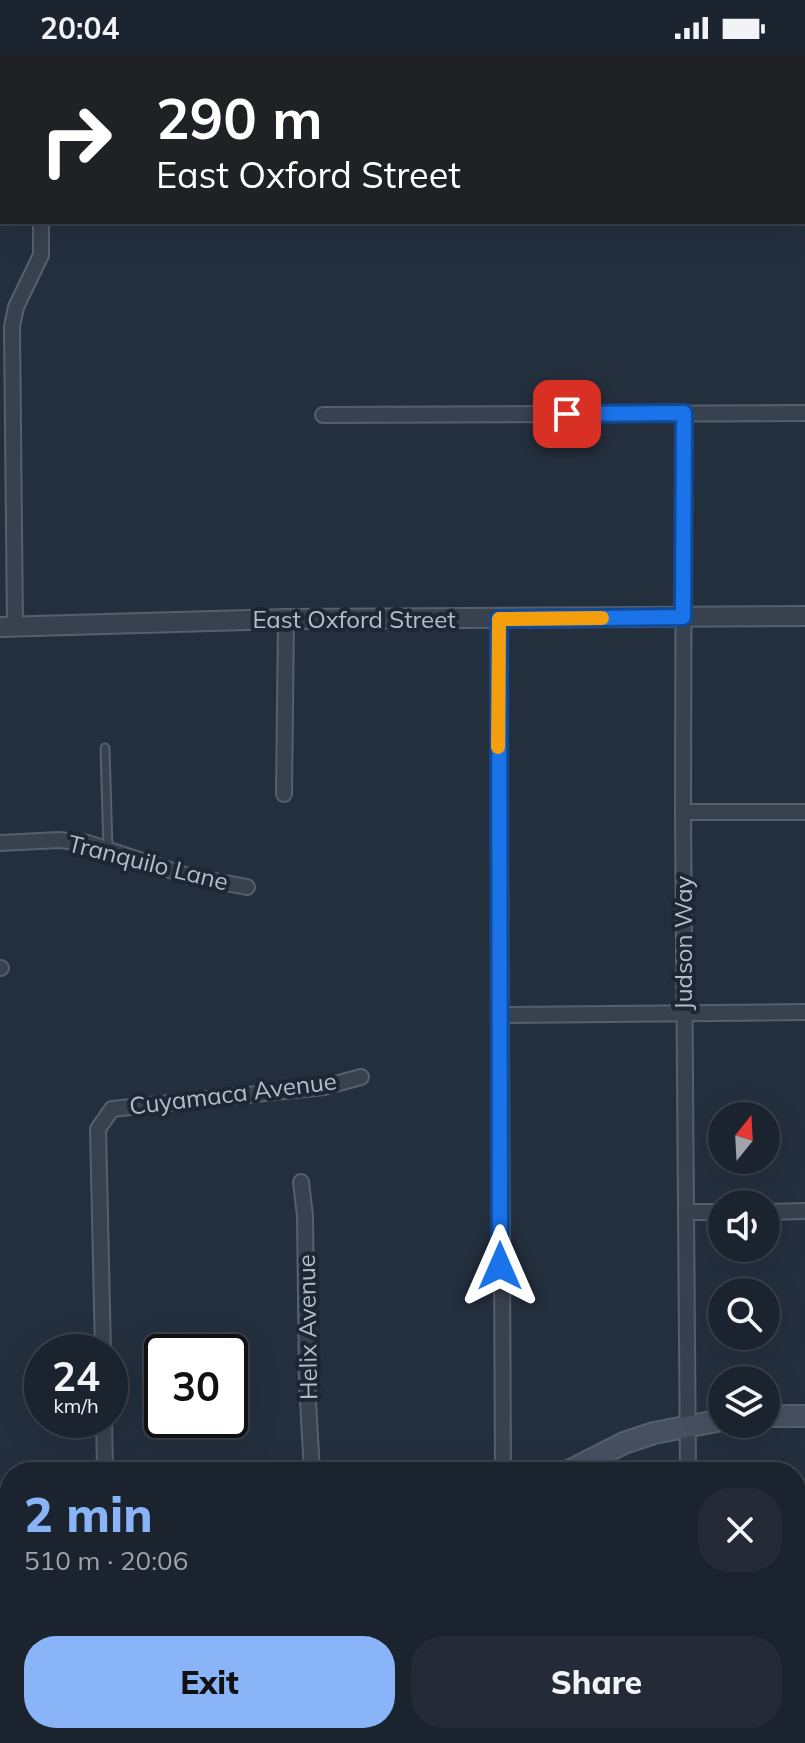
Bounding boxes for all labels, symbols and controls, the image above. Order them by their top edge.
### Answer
text: 20:04 [40,9,119,47]
text: 290 m [156,83,323,153]
icon: right [24,88,128,192]
text: East Oxford Street [156,152,461,197]
pin [533,380,601,448]
icon: arrive [545,392,589,436]
street label: East Oxford Street [252,604,456,634]
street label: Tranquilo Lane [65,828,231,896]
street label: Judson Way [668,876,698,1010]
street label: Cuyamaca Avenue [128,1065,338,1121]
north arrow [708,1102,780,1174]
map controls [708,1102,780,1438]
button: sound [708,1190,780,1262]
position arrow [458,1224,542,1308]
street label: Helix Avenue [291,1254,323,1400]
button: search [708,1278,780,1350]
speed limit sign: 30 [144,1334,248,1438]
text: 24 [52,1351,100,1401]
button: layers [708,1366,780,1438]
text: km/h [53,1393,99,1418]
text: 2 min [24,1484,153,1544]
button: close [698,1488,782,1572]
text: 510 m · 20:06 [24,1544,188,1577]
button: Exit [24,1636,395,1728]
button: Share [411,1636,782,1728]

